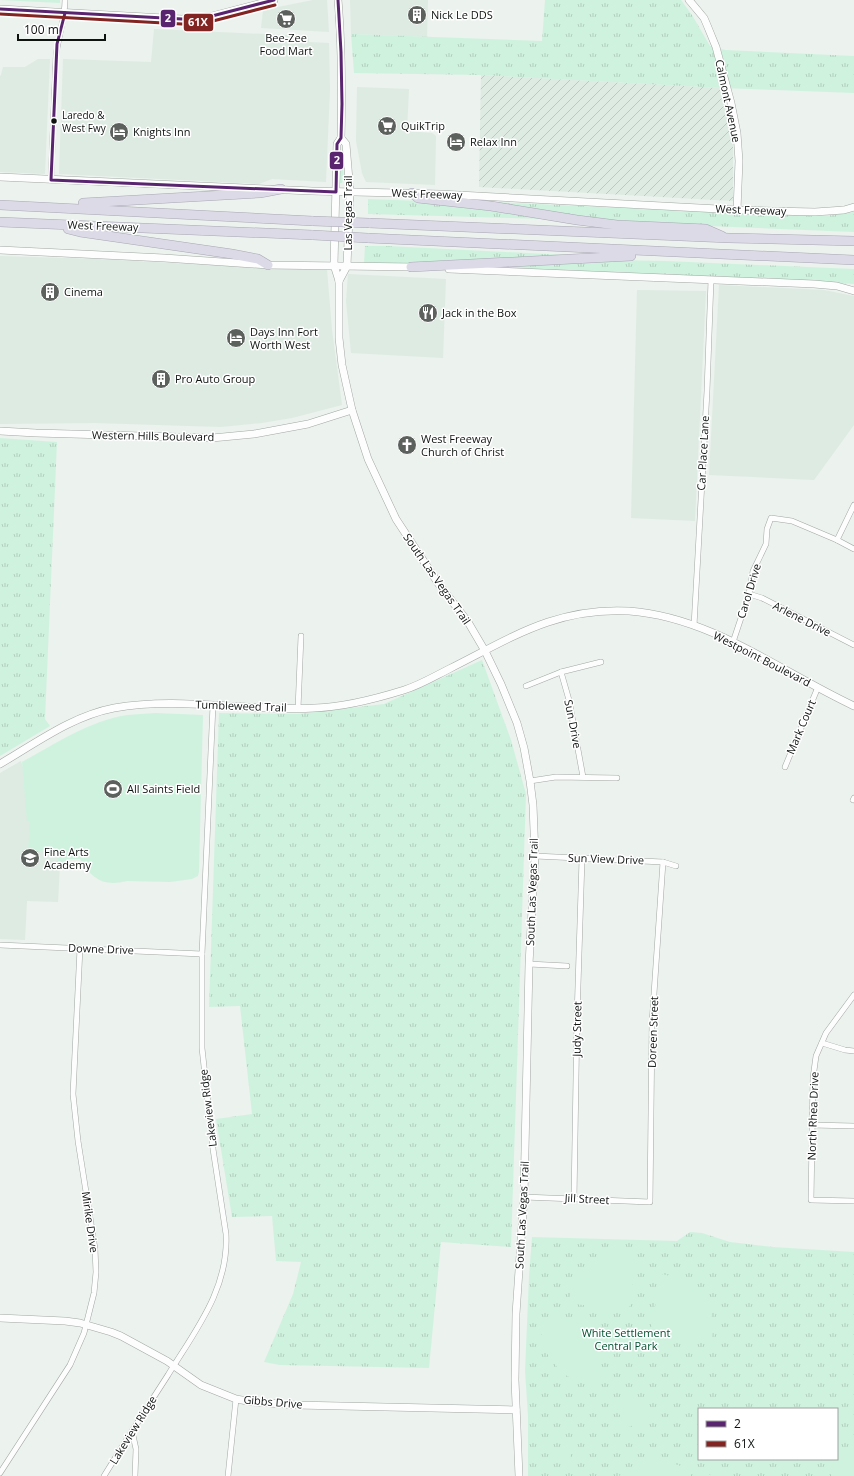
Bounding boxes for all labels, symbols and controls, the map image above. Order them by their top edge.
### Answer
building icon: Nick Le DDS [406,4,428,26]
place label: Nick Le DDS [431,7,493,22]
supermarket icon: Bee-Zee Food Mart [275,8,297,30]
line badge: 2 [160,9,176,28]
text: 2 [165,10,171,25]
line badge: 61X [183,13,214,32]
text: 61X [188,14,209,29]
scale bar [18,16,105,42]
text: 100 m [24,21,59,38]
place label: Bee-Zee Food Mart [260,30,313,58]
street label: Calmont Avenue [712,58,745,144]
place label: Laredo & West Fwy [62,108,107,135]
supermarket icon: QuikTrip [376,115,398,137]
marker: Laredo & West Fwy [49,116,59,126]
place label: QuikTrip [401,118,445,133]
hotel icon: Knights Inn [108,121,130,143]
place label: Knights Inn [133,124,191,139]
hotel icon: Relax Inn [445,131,467,153]
place label: Relax Inn [470,134,517,149]
line badge: 2 [329,151,344,170]
text: 2 [334,152,340,167]
street label: Las Vegas Trail [340,175,355,251]
street label: West Freeway [391,185,463,202]
street label: West Freeway [715,201,787,218]
street label: West Freeway [67,217,139,234]
building icon: Cinema [39,281,61,303]
place label: Cinema [64,284,103,299]
restaurant icon: Jack in the Box [417,302,439,324]
place label: Jack in the Box [441,305,517,320]
place label: Days Inn Fort Worth West [250,324,318,352]
hotel icon: Days Inn Fort Worth West [225,327,247,349]
building icon: Pro Auto Group [150,368,172,390]
place label: Pro Auto Group [175,371,256,386]
street label: Car Place Lane [693,415,712,491]
street label: Western Hills Boulevard [92,427,214,444]
place label: West Freeway Church of Christ [421,431,504,459]
church icon: West Freeway Church of Christ [396,434,418,456]
street label: South Las Vegas Trail [400,530,475,627]
street label: Carol Drive [733,562,764,620]
street label: Arlene Drive [771,598,834,640]
street label: Westpoint Boulevard [711,627,813,690]
street label: Tumbleweed Trail [195,696,287,715]
street label: Mark Court [782,697,819,756]
street label: Sun Drive [561,698,586,750]
sports icon: All Saints Field [102,778,124,800]
place label: All Saints Field [127,781,200,796]
street label: South Las Vegas Trail [522,838,541,946]
place label: Fine Arts Academy [44,844,91,872]
school or university icon: Fine Arts Academy [19,847,41,869]
street label: Sun View Drive [568,850,644,867]
street label: Downe Drive [68,940,134,957]
street label: Doreen Street [644,996,661,1068]
street label: Judy Street [568,1001,584,1058]
street label: Lakeview Ridge [195,1068,220,1148]
street label: North Rhea Drive [803,1071,822,1160]
street label: South Las Vegas Trail [511,1161,532,1269]
street label: Mirike Drive [79,1190,102,1254]
street label: Jill Street [563,1190,610,1207]
park label: White Settlement Central Park [582,1325,670,1353]
street label: Gibbs Drive [243,1391,303,1412]
street label: Lakeview Ridge [106,1393,160,1467]
legend [698,1408,838,1460]
text: 2 [734,1415,741,1432]
text: 61X [734,1435,755,1452]

